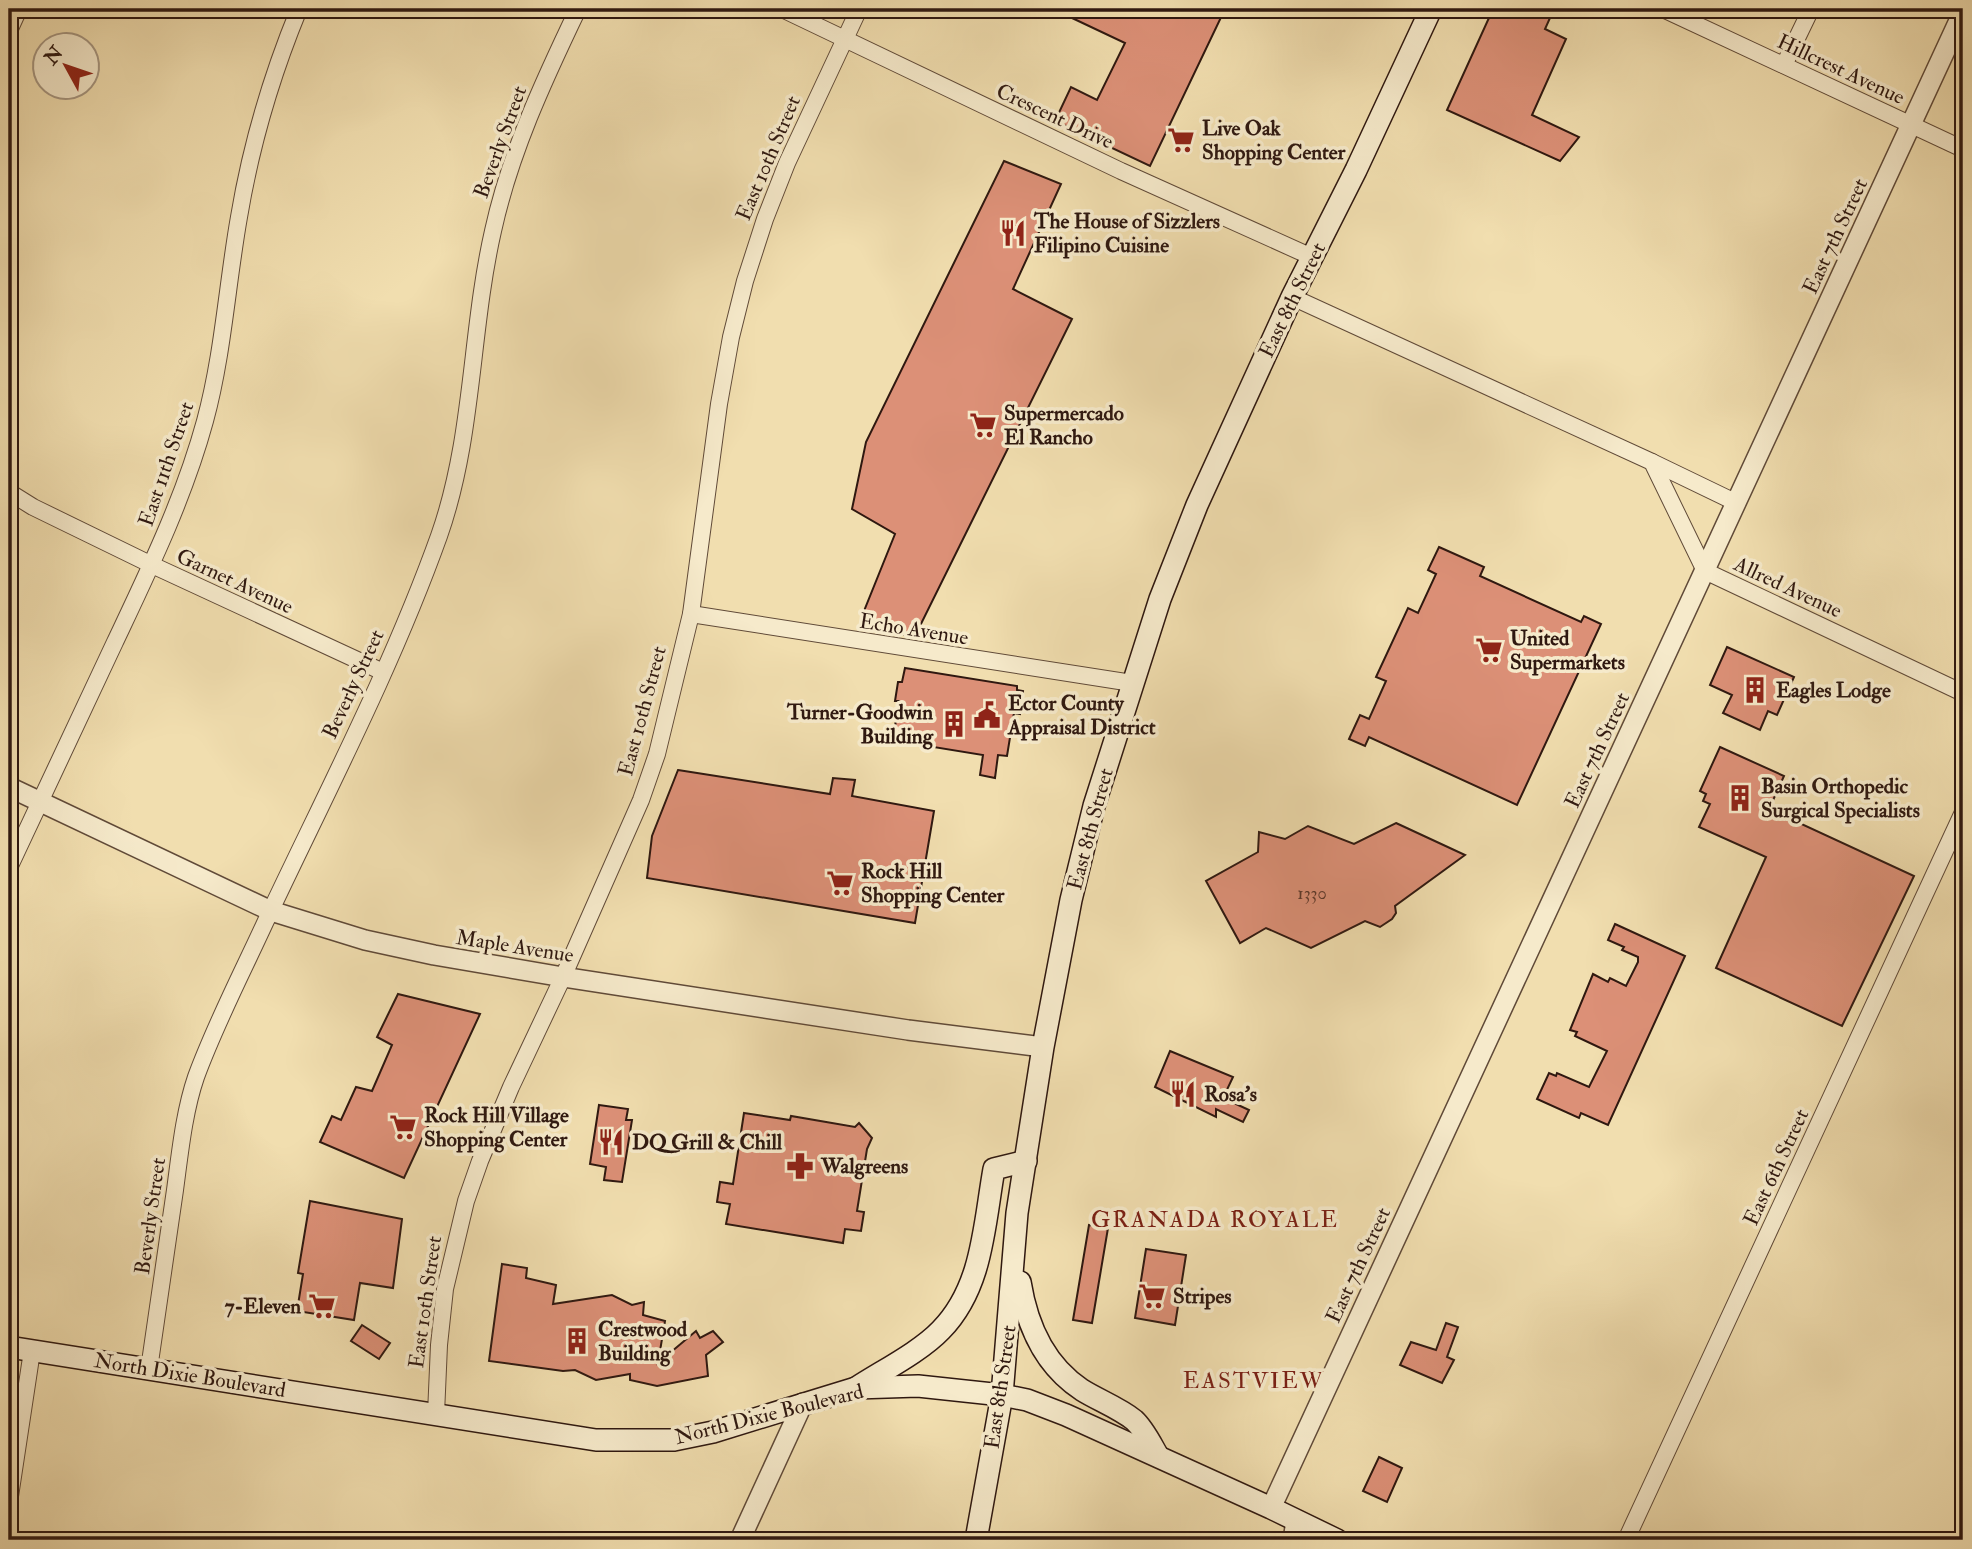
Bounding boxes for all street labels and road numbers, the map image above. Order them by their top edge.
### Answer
street label: Hillcrest Avenue [1773,28,1909,111]
street label: Crescent Drive [992,78,1118,155]
street label: Beverly Street [468,82,533,202]
street label: East 10th Street [730,91,807,225]
street label: East 7th Street [1797,174,1874,298]
street label: East 8th Street [1253,238,1332,362]
street label: East 11th Street [133,398,200,530]
street label: Garnet Avenue [172,543,298,620]
street label: Allred Avenue [1729,550,1846,624]
street label: Echo Avenue [858,608,971,651]
street label: Beverly Street [316,625,391,743]
street label: East 10th Street [612,643,673,779]
street label: East 7th Street [1559,688,1636,812]
street label: East 8th Street [1061,765,1120,893]
street label: Maple Avenue [454,924,576,969]
street label: East 6th Street [1738,1104,1815,1230]
street label: Beverly Street [129,1156,172,1276]
street label: East 7th Street [1320,1203,1397,1327]
street label: East 10th Street [403,1234,448,1370]
street label: East 8th Street [978,1323,1023,1451]
street label: North Dixie Boulevard [92,1347,288,1404]
street label: North Dixie Boulevard [672,1378,867,1451]

